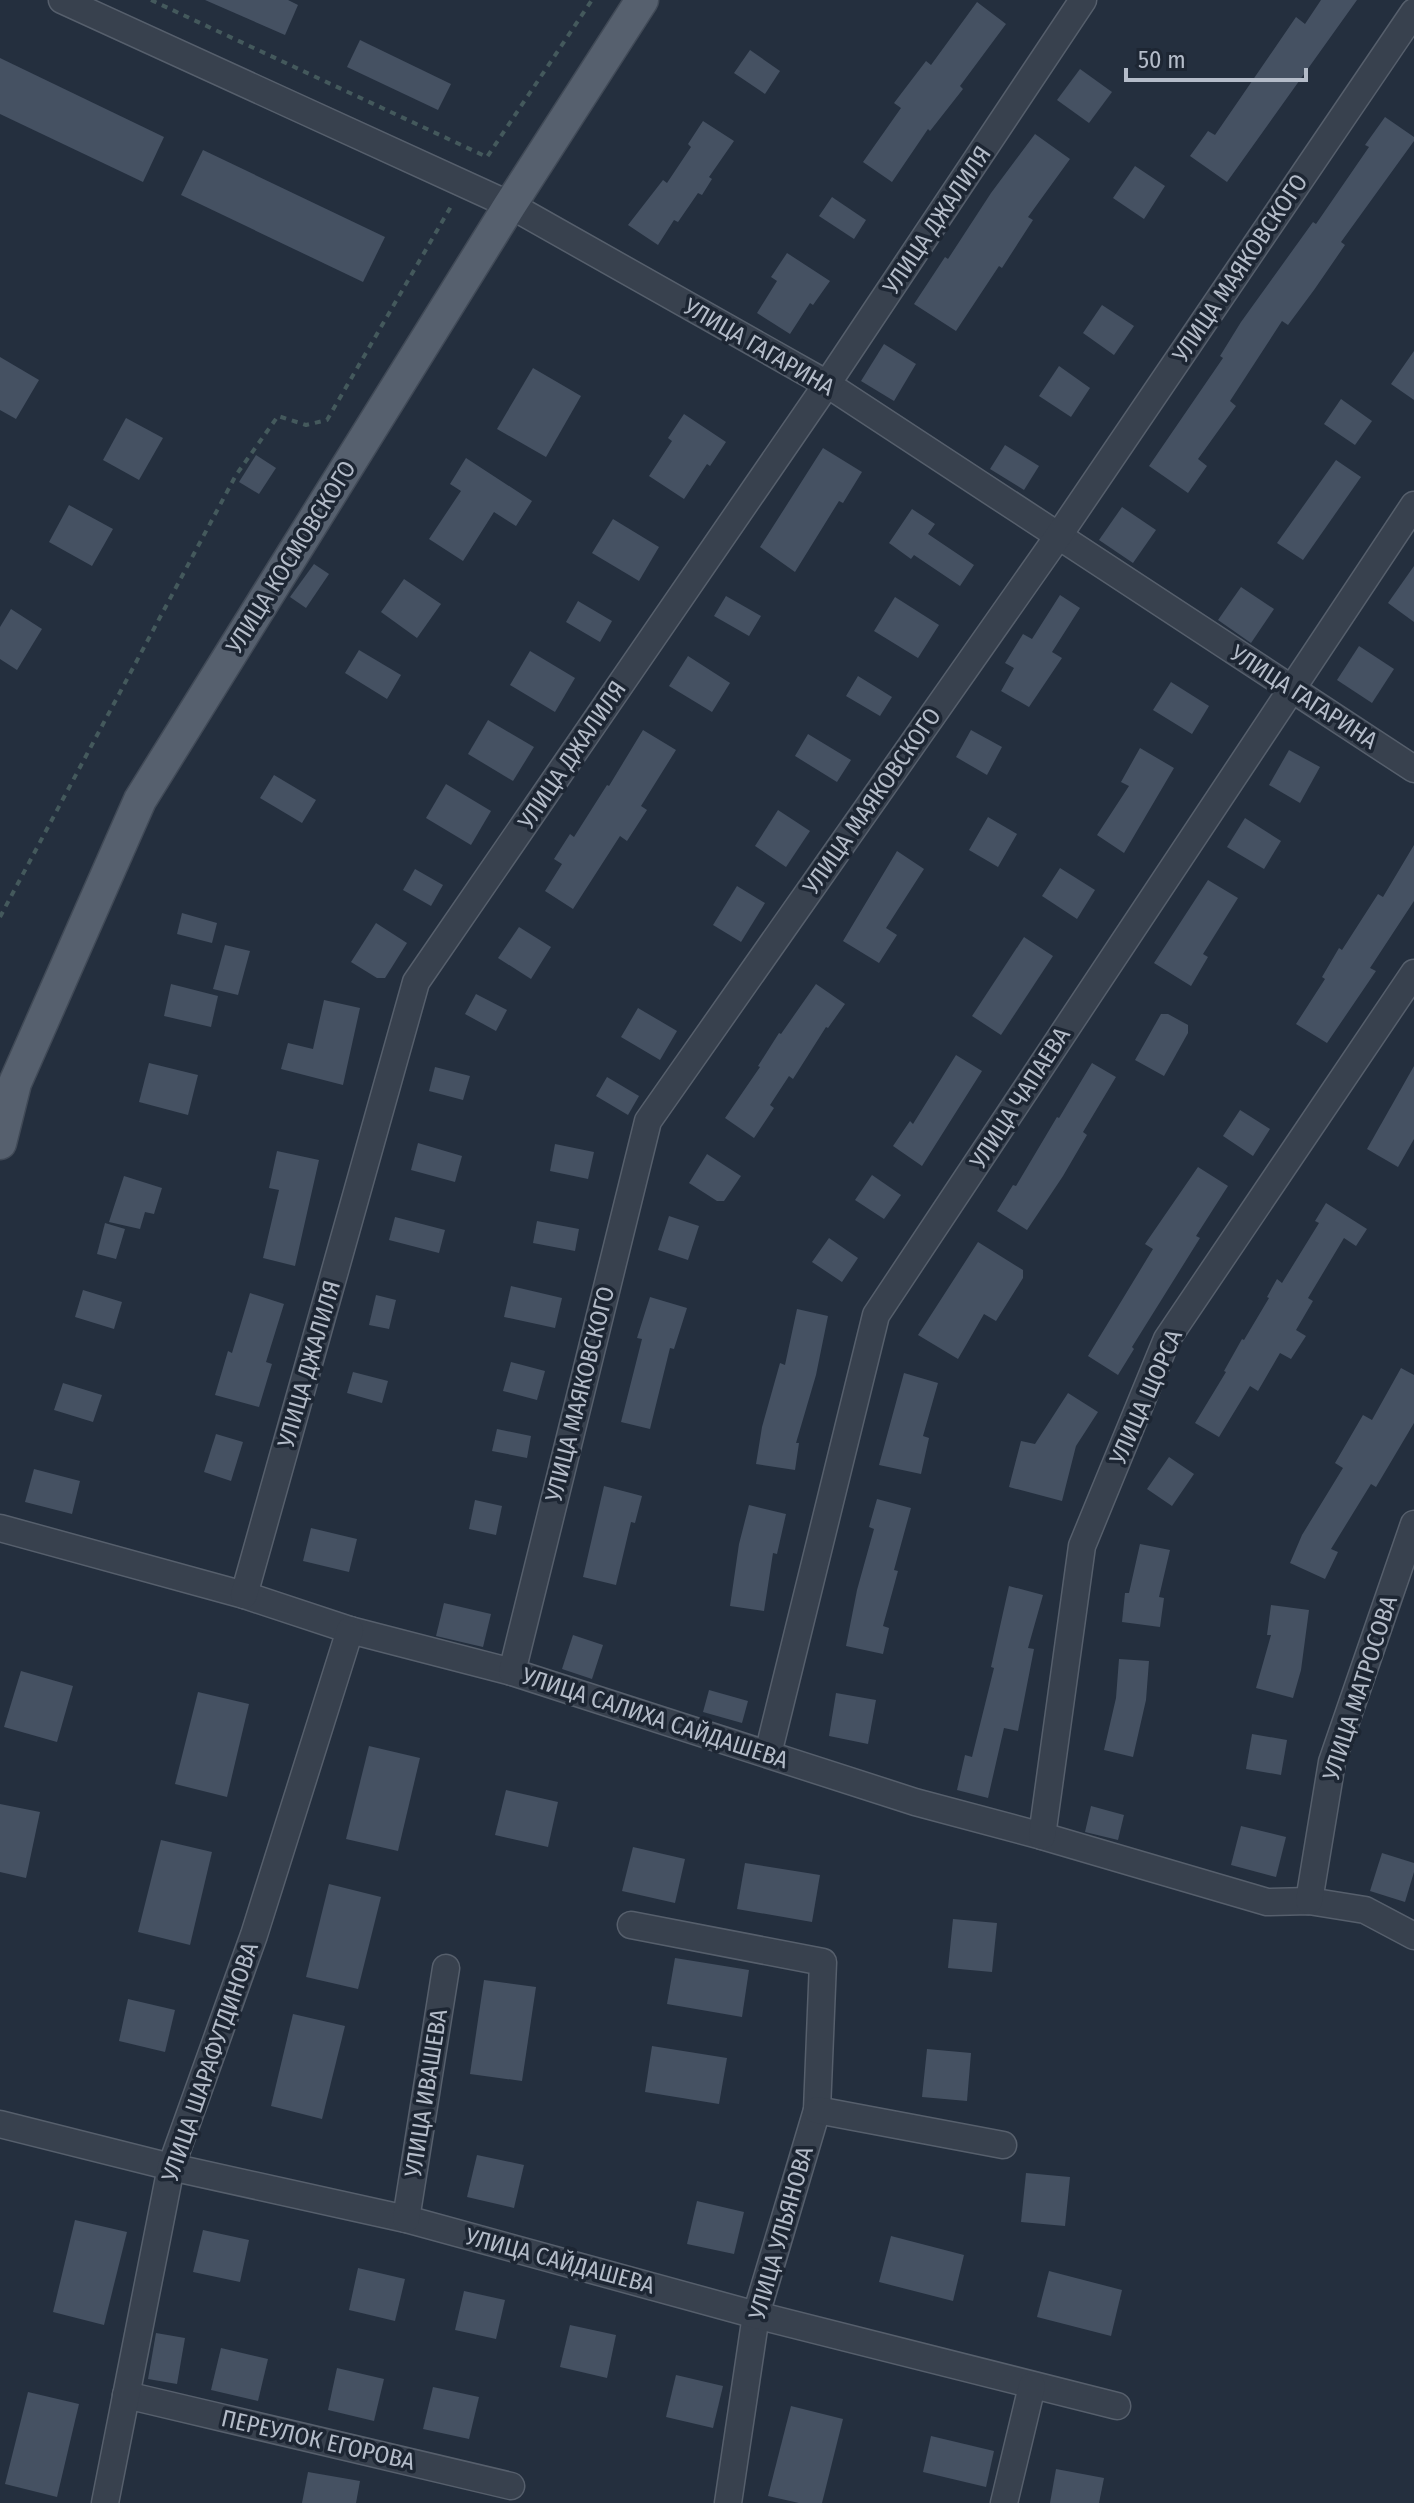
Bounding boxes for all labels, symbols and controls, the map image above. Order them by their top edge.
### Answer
scale bar [1126,32,1306,82]
text: 50 m [1138,46,1186,74]
street label: УЛИЦА ДЖАЛИЛЯ [877,141,997,300]
street label: УЛИЦА МАЯКОВСКОГО [1166,169,1313,368]
street label: УЛИЦА ГАГАРИНА [678,292,840,402]
street label: УЛИЦА КОСМОВСКОГО [220,456,362,659]
street label: УЛИЦА ГАГАРИНА [1224,639,1383,755]
street label: УЛИЦА ДЖАЛИЛЯ [512,676,632,835]
street label: УЛИЦА МАЯКОВСКОГО [797,703,947,900]
street label: УЛИЦА ЧАПАЕВА [964,1022,1076,1175]
street label: УЛИЦА ДЖАЛИЛЯ [272,1277,346,1452]
street label: УЛИЦА МАЯКОВСКОГО [539,1284,620,1505]
street label: УЛИЦА ЩОРСА [1103,1325,1188,1470]
street label: УЛИЦА МАТРОСОВА [1317,1592,1403,1785]
street label: УЛИЦА САЛИХА САЙДАШЕВА [517,1661,792,1774]
street label: УЛИЦА ШАРАФУТДИНОВА [156,1938,264,2186]
street label: УЛИЦА ИВАШЕВА [399,2007,453,2180]
street label: УЛИЦА УЛЬЯНОВА [743,2143,819,2324]
street label: УЛИЦА САЙДАШЕВА [461,2222,658,2300]
street label: ПЕРЕУЛОК ЕГОРОВА [219,2404,418,2476]

